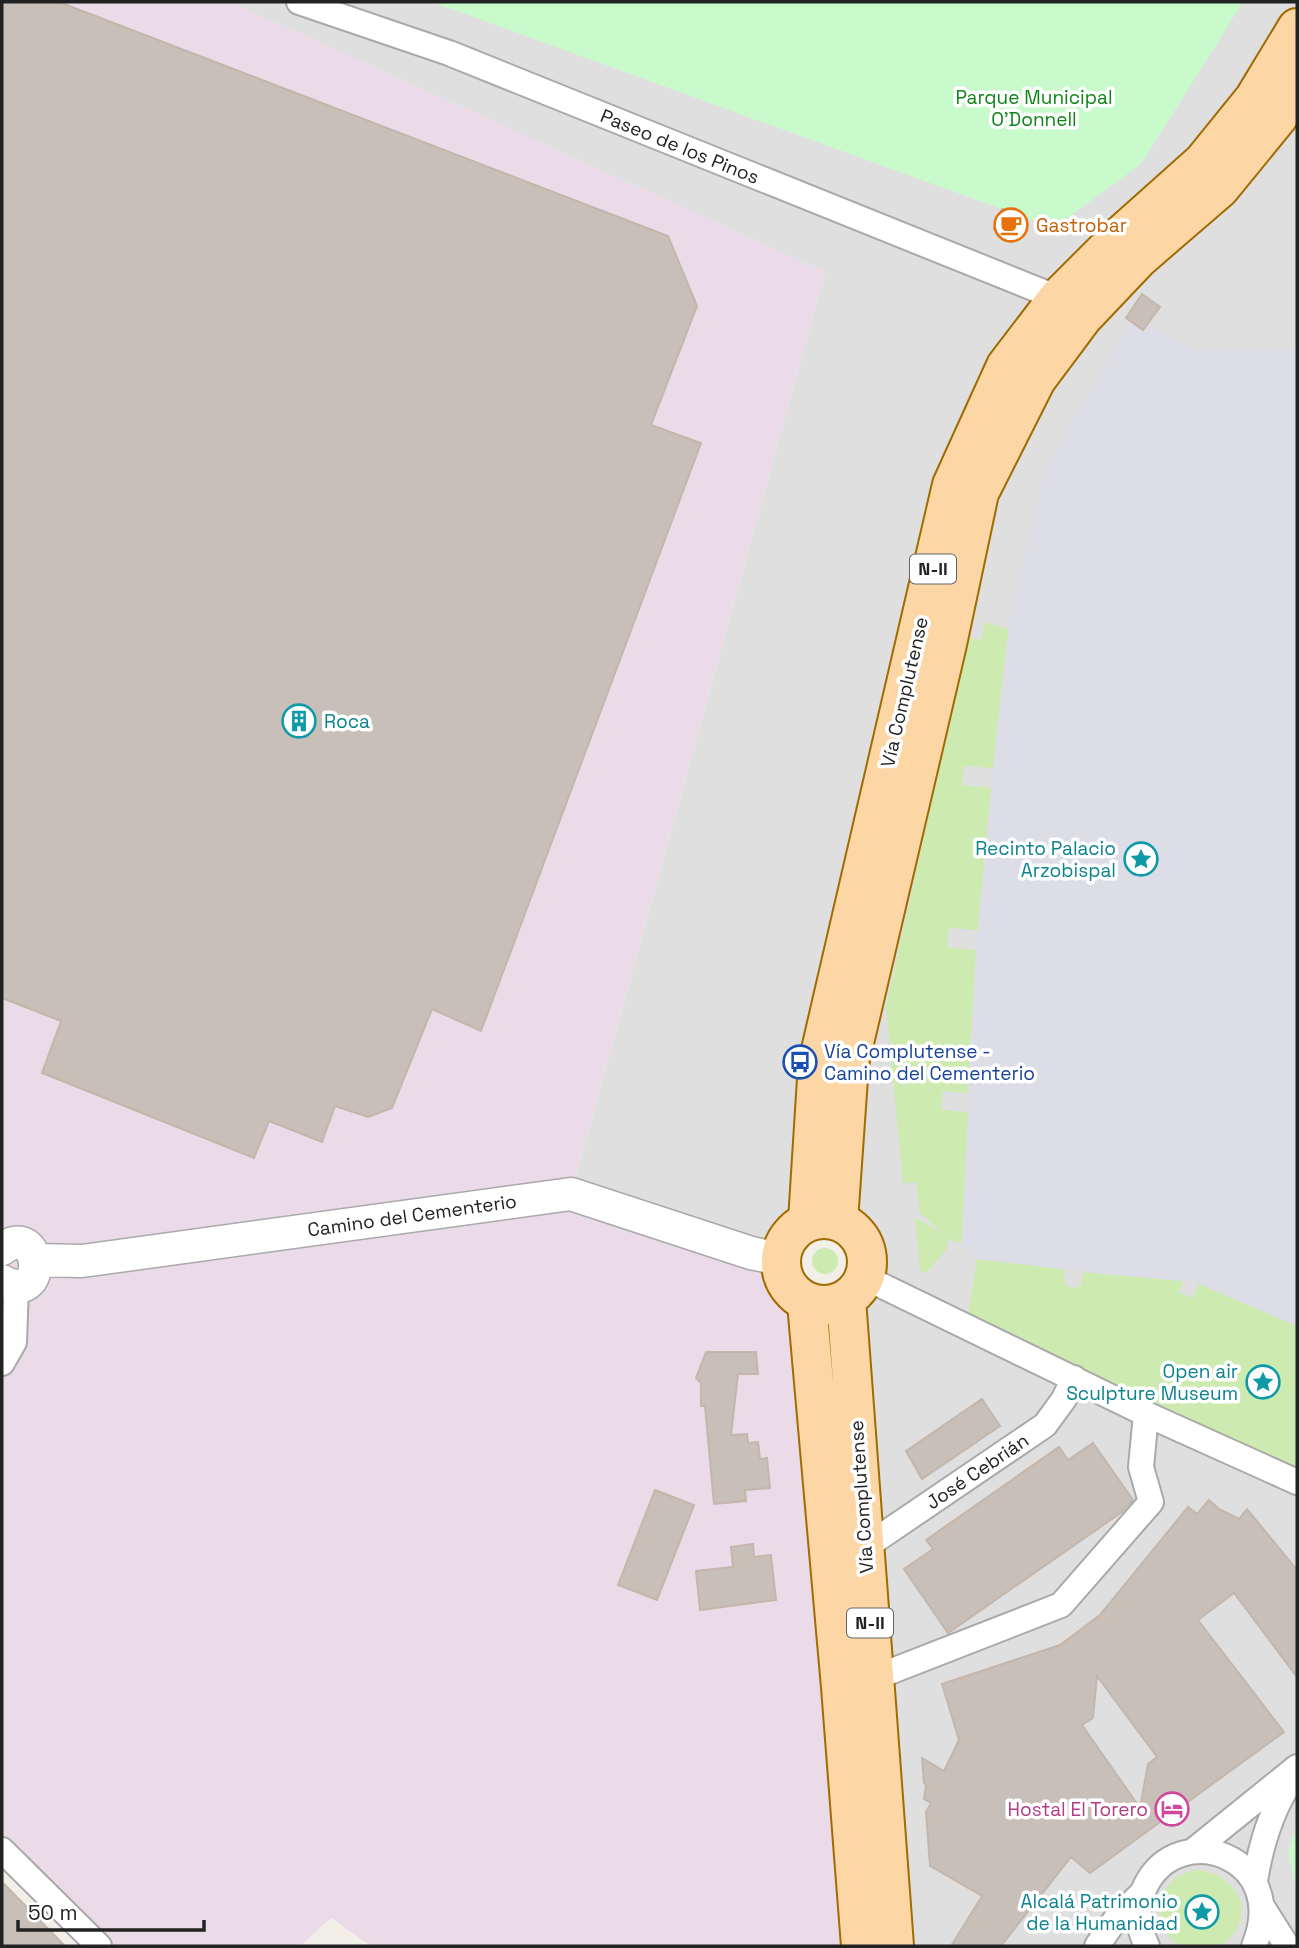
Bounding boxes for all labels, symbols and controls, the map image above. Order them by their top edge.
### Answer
park label: Parque Municipal O'Donnell [955,85,1113,132]
street label: Paseo de los Pinos [597,103,763,190]
cafe icon: Gastrobar [992,206,1030,244]
place label: Gastrobar [1036,213,1127,238]
road number: N-II [910,554,956,584]
street label: Vía Complutense [875,614,934,770]
building icon: Roca [280,702,318,740]
place label: Roca [324,709,370,734]
place label: Recinto Palacio Arzobispal [975,836,1116,883]
place icon: Recinto Palacio Arzobispal [1122,840,1160,878]
place label: Vía Complutense - Camino del Cementerio [824,1039,1035,1086]
bus stop icon: Vía Complutense - Camino del Cementerio [781,1043,819,1081]
street label: Camino del Cementerio [306,1188,518,1243]
place label: Open air Sculpture Museum [1066,1359,1238,1406]
place icon: Open air Sculpture Museum [1244,1363,1282,1401]
street label: Vía Complutense [844,1419,879,1574]
street label: José Cebrián [921,1428,1033,1515]
road number: N-II [847,1608,893,1638]
hotel icon: Hostal El Torero [1153,1790,1191,1828]
place label: Hostal El Torero [1007,1797,1148,1822]
scale bar [18,1888,203,1932]
place label: Alcalá Patrimonio de la Humanidad [1020,1889,1178,1936]
place icon: Alcalá Patrimonio de la Humanidad [1183,1893,1221,1931]
text: 50 m [28,1899,78,1926]

